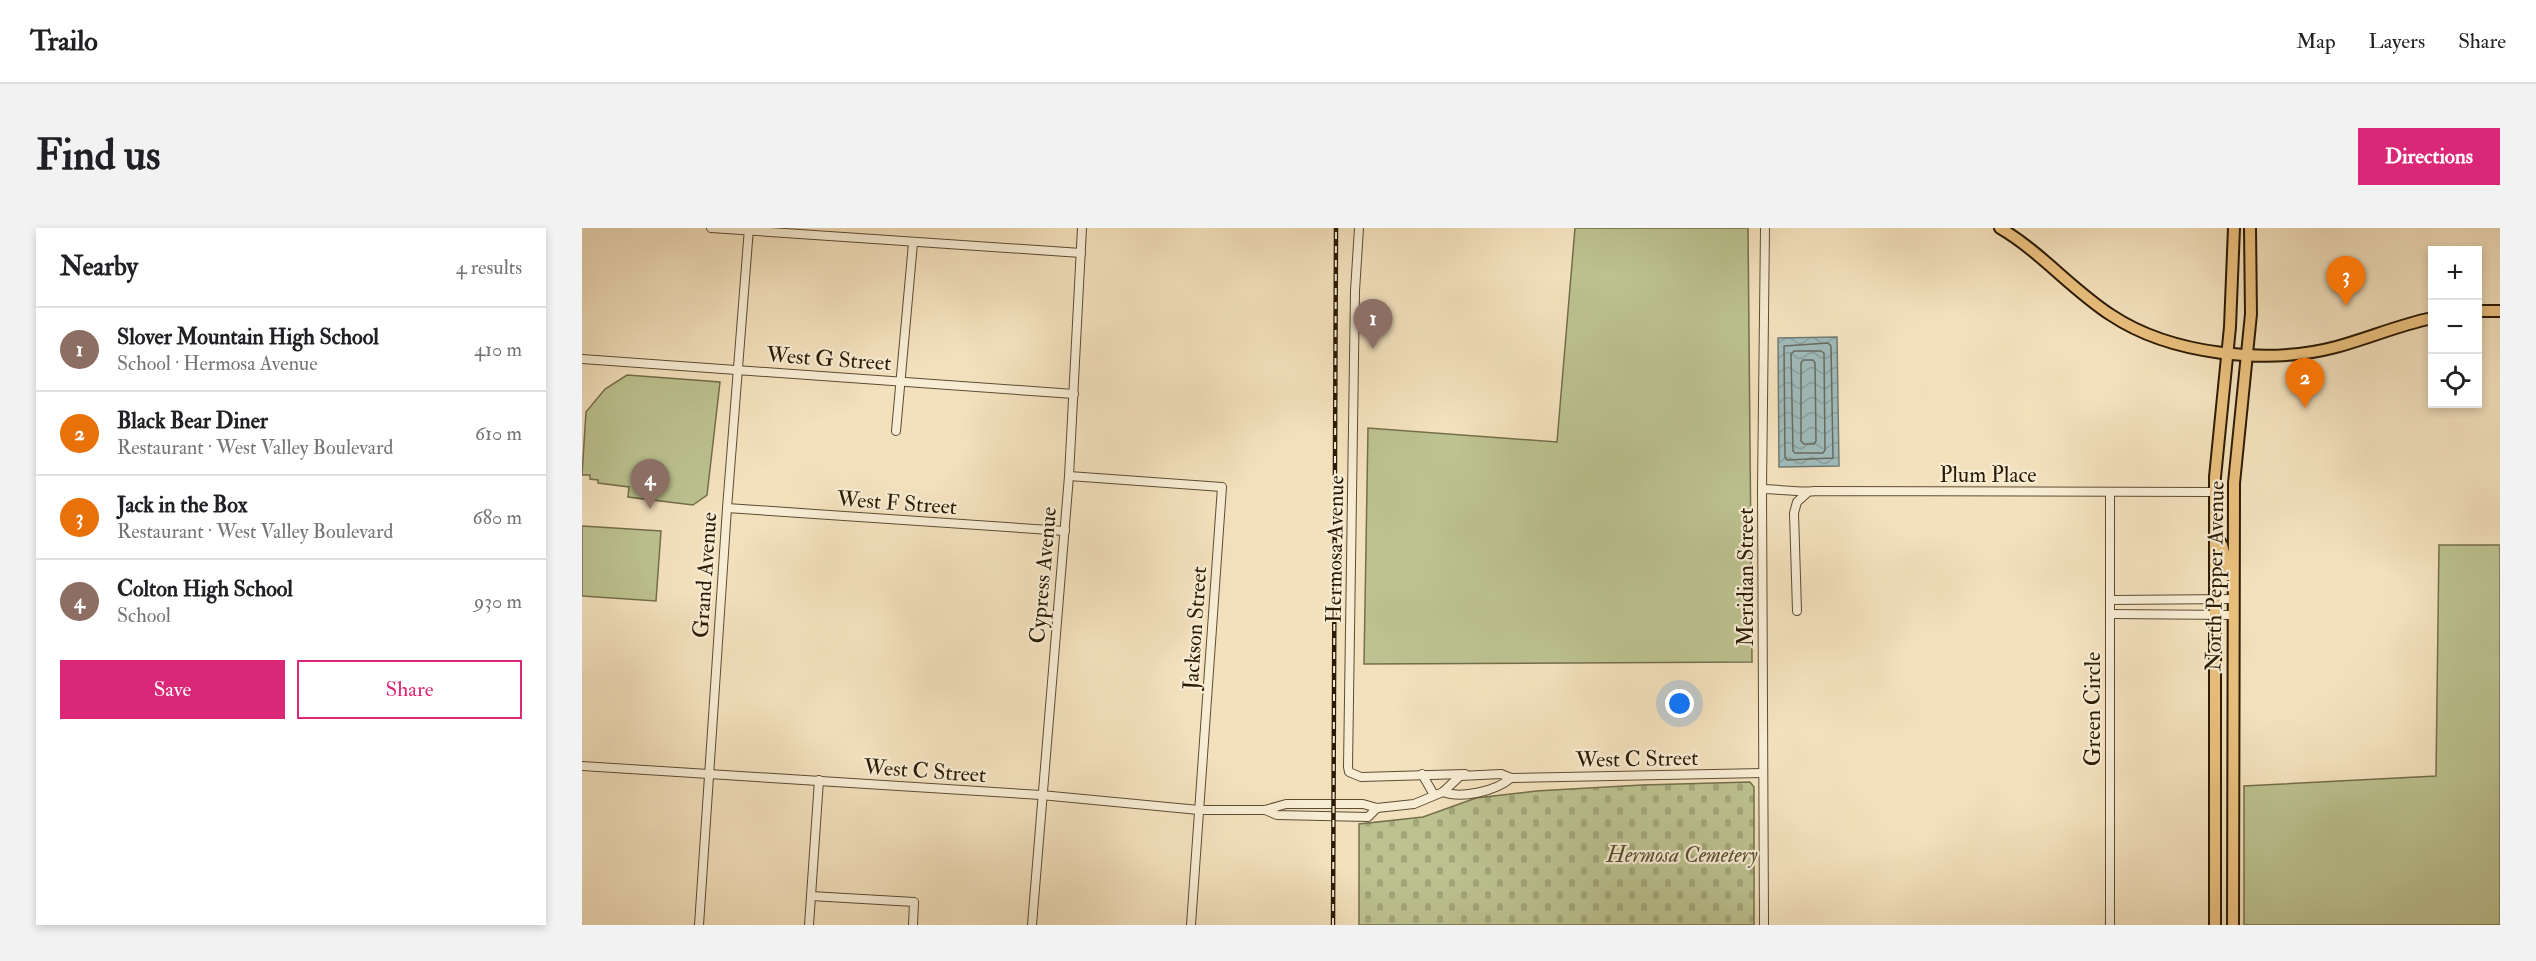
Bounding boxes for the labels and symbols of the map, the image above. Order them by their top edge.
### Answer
pin: 3 [2326,256,2366,306]
pin: 1 [1354,300,1392,349]
street label: West G Street [765,341,892,377]
pin: 2 [2286,358,2324,408]
pin: 4 [630,460,670,509]
street label: Plum Place [1939,461,2037,489]
street label: Hermosa Avenue [1320,475,1350,623]
street label: North Pepper Avenue [2199,480,2232,672]
street label: West F Street [835,485,958,521]
street label: Cypress Avenue [1023,505,1064,645]
street label: Meridian Street [1732,508,1760,646]
street label: Grand Avenue [687,511,723,639]
street label: Jackson Street [1177,565,1213,692]
street label: Green Circle [2079,652,2107,766]
your location [1665,689,1694,718]
street label: West C Street [1574,744,1699,774]
street label: West C Street [862,753,987,789]
park label: Hermosa Cemetery [1606,841,1758,869]

